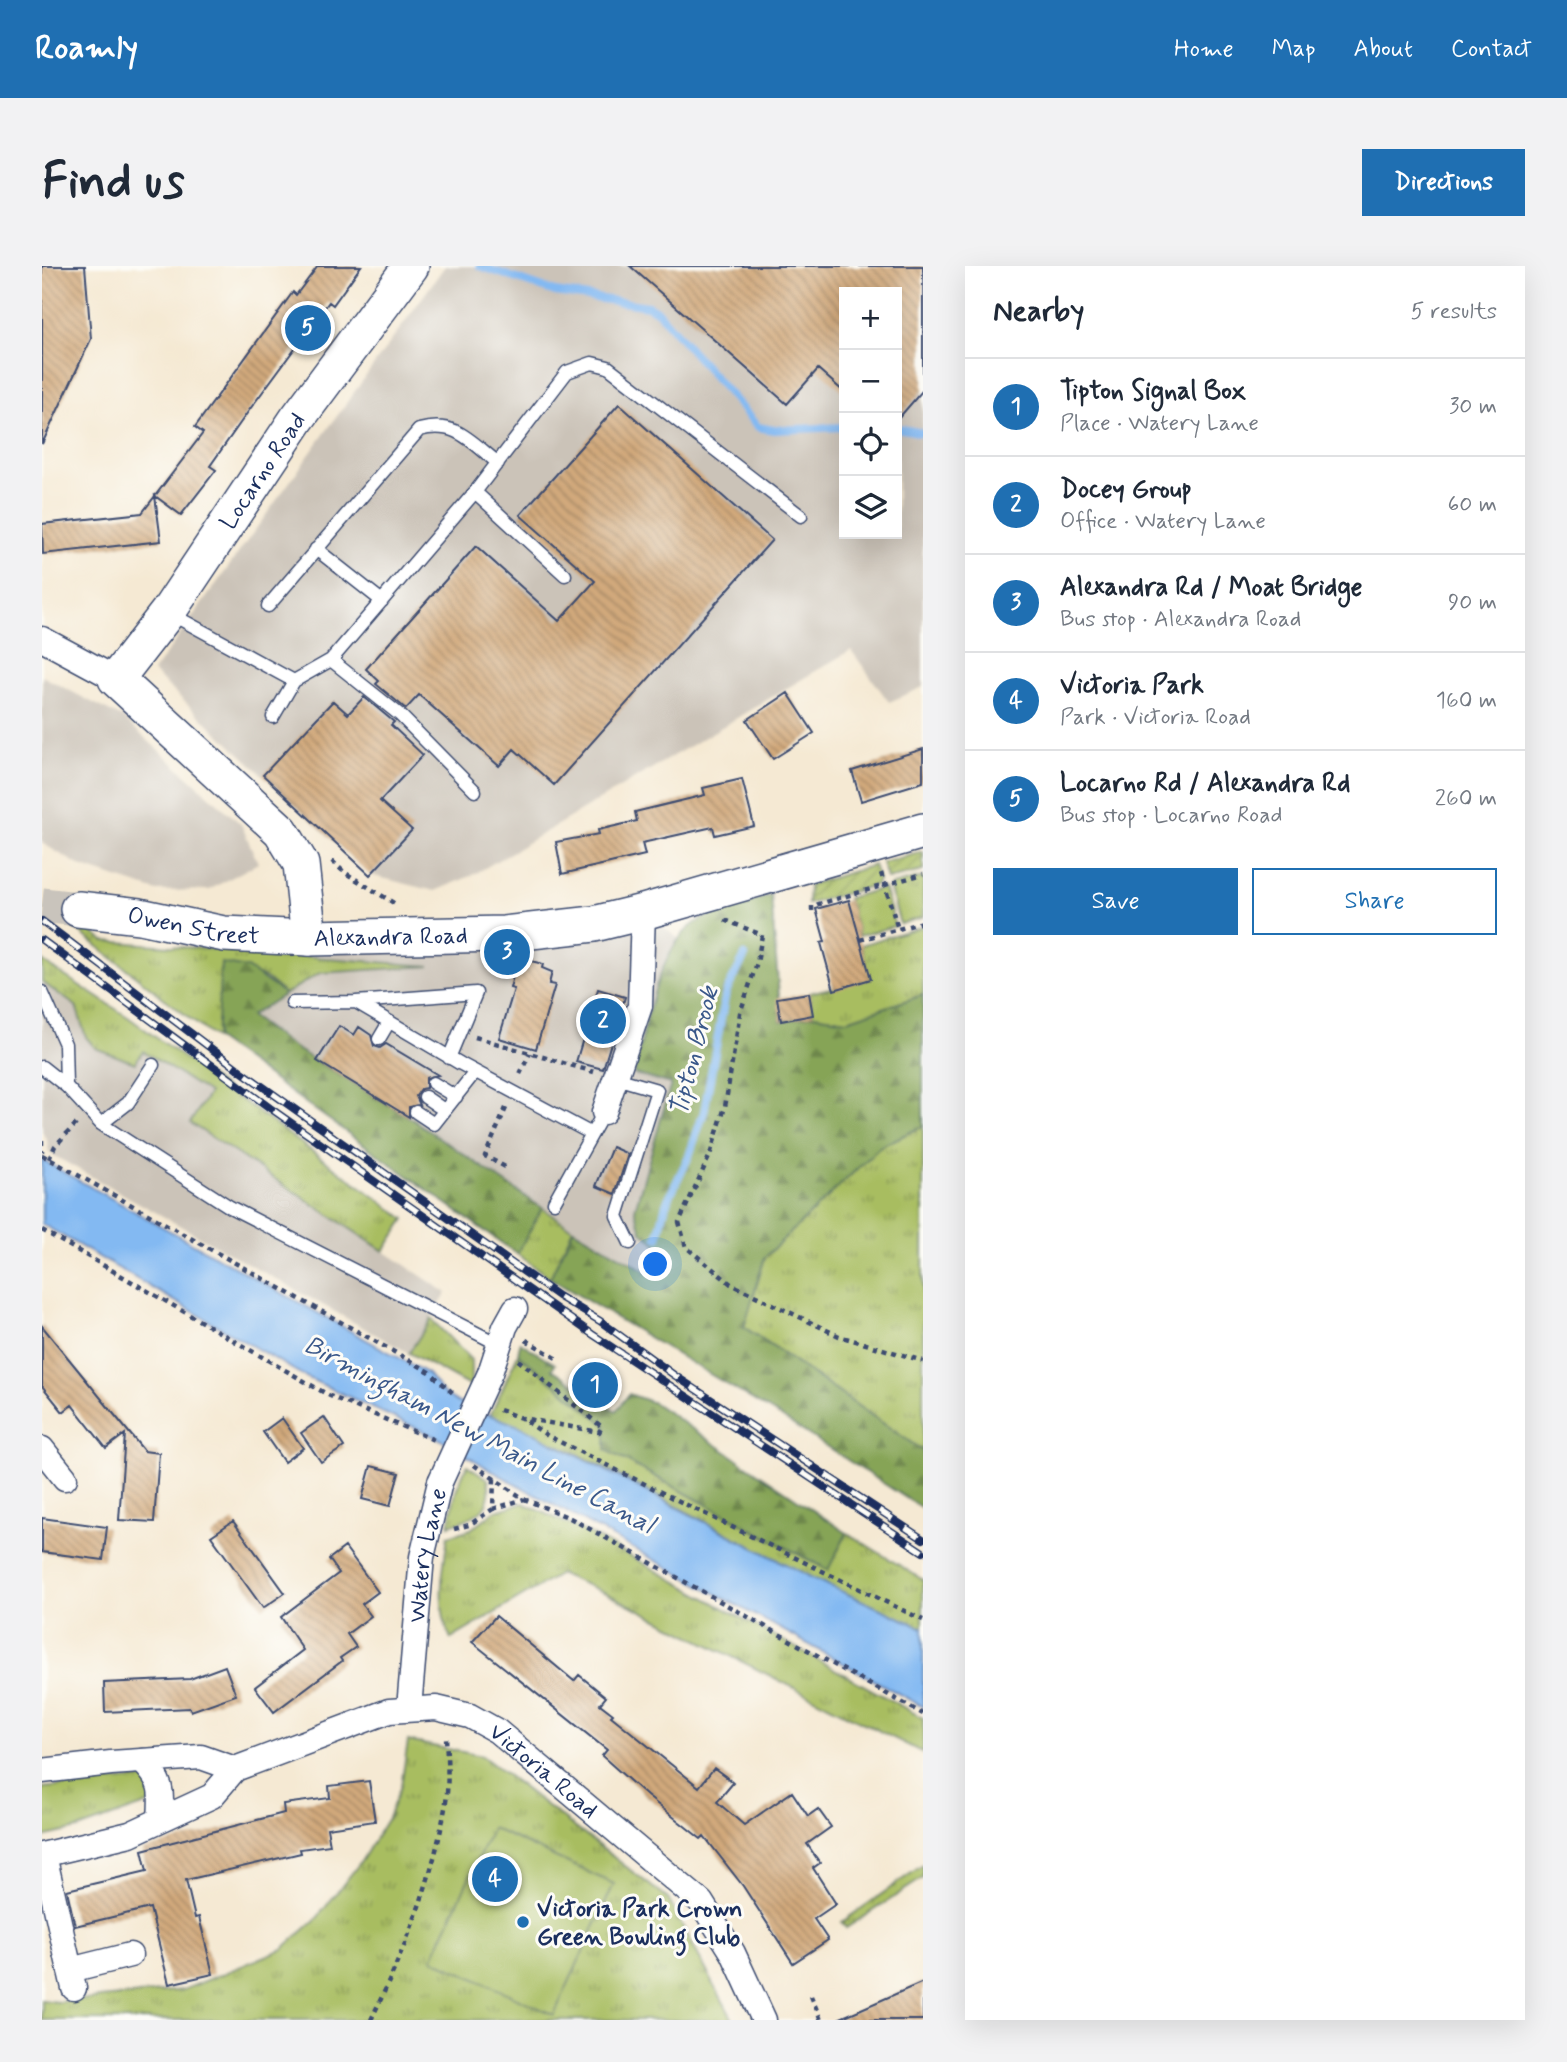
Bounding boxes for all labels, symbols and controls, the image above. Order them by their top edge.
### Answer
text: Roamly [35,27,138,71]
text: Home [1174,34,1234,65]
text: Map [1272,34,1316,65]
text: About [1354,34,1413,65]
text: Contact [1451,34,1532,65]
button: Directions [1362,149,1525,216]
text: Find us [42,150,185,215]
map controls [839,287,902,539]
button: + [839,287,902,350]
text: Nearby [993,292,1084,331]
text: 5 results [1411,297,1497,327]
pin: 5 [285,302,331,354]
button: − [839,350,902,413]
text: Tipton Signal Box [1060,375,1246,409]
text: 1 [1011,392,1021,422]
text: 30 m [1449,392,1497,422]
street label: Locarno Road [213,407,314,536]
text: Place · Watery Lane [1060,409,1259,439]
button: locate [839,413,902,476]
text: Docey Group [1060,473,1192,507]
button: layers [839,476,902,539]
text: 2 [1010,490,1022,520]
text: 60 m [1448,490,1497,520]
text: Office · Watery Lane [1060,507,1266,537]
text: Alexandra Rd / Moat Bridge [1060,571,1363,605]
text: 3 [1011,588,1021,618]
text: 90 m [1448,588,1497,618]
text: Bus stop · Alexandra Road [1060,605,1301,635]
text: Victoria Park [1060,669,1204,703]
text: 4 [1009,686,1023,716]
text: 160 m [1436,686,1497,716]
text: Park · Victoria Road [1060,703,1251,733]
text: Locarno Rd / Alexandra Rd [1060,767,1350,801]
text: 5 [1009,784,1023,814]
text: 260 m [1435,784,1497,814]
text: Bus stop · Locarno Road [1060,801,1282,831]
button: Save [993,868,1238,935]
button: Share [1252,868,1497,935]
street label: Owen Street [126,901,260,953]
street label: Alexandra Road [313,921,468,955]
pin: 3 [484,926,530,978]
water label: Tipton Brook [662,981,728,1120]
pin: 2 [580,995,626,1047]
your location [638,1247,672,1281]
water label: Birmingham New Main Line Canal [296,1329,662,1546]
pin: 1 [572,1359,618,1411]
street label: Watery Lane [402,1485,455,1624]
street label: Victoria Road [482,1717,604,1826]
pin: 4 [472,1853,518,1905]
place label: Victoria Park Crown Green Bowling Club [537,1894,743,1956]
marker: Victoria Park Crown Green Bowling Club [515,1914,531,1930]

